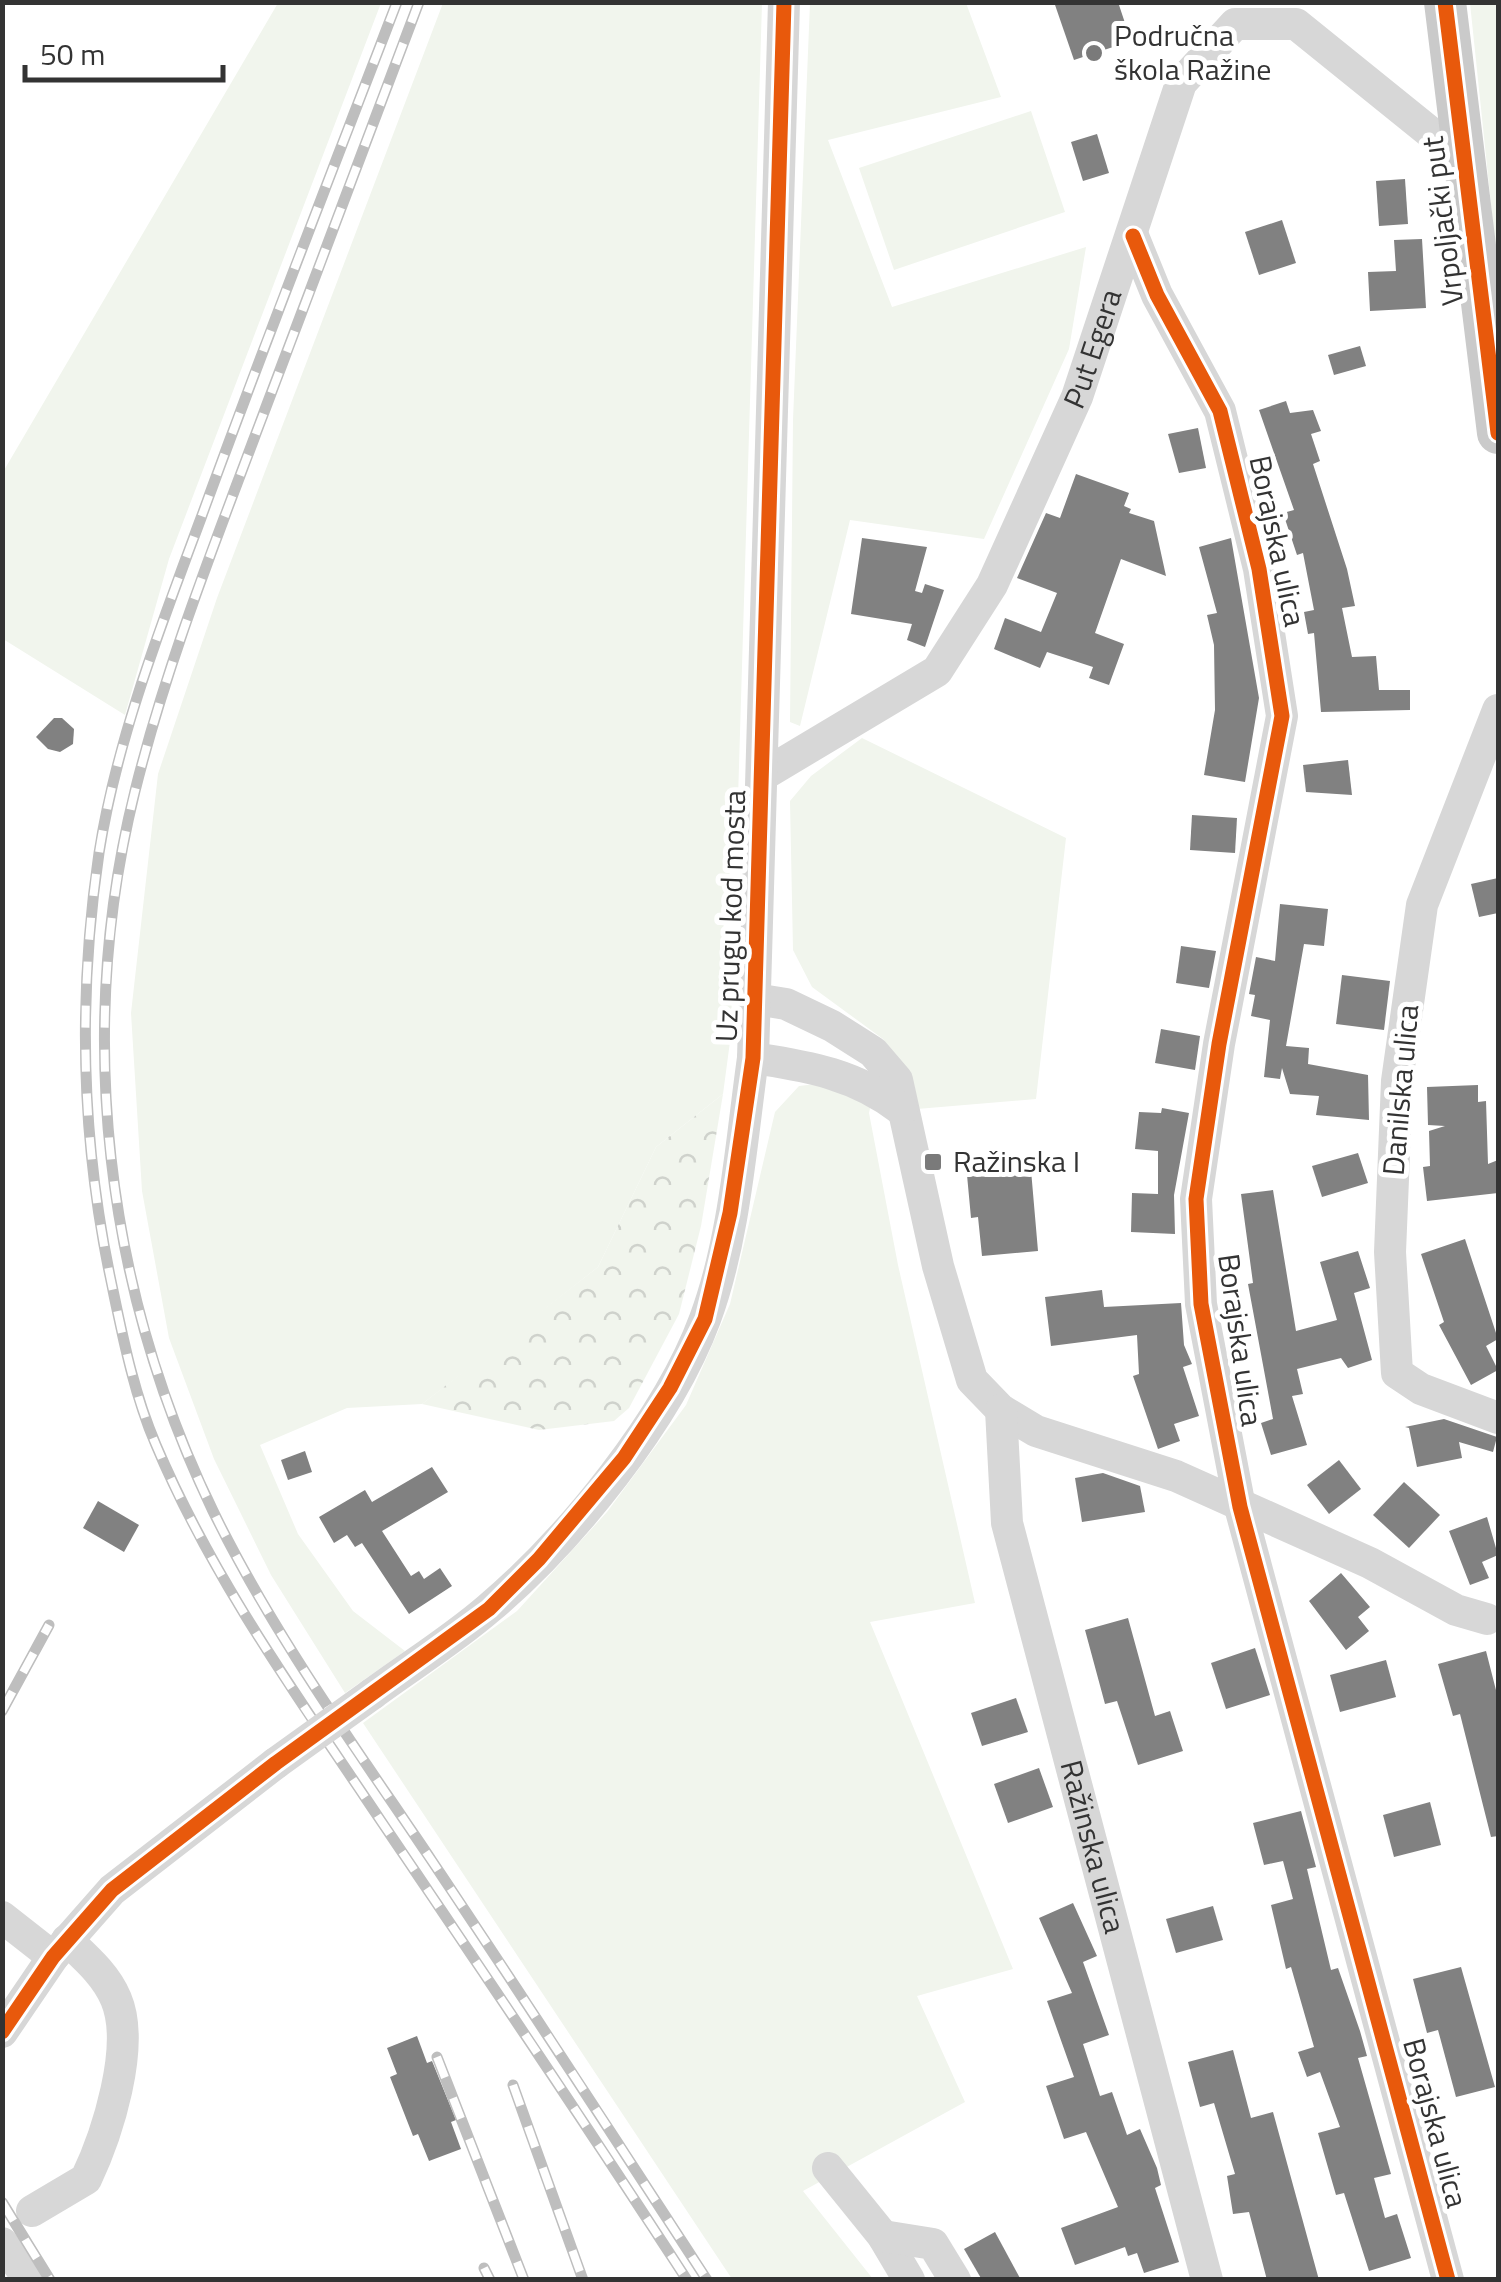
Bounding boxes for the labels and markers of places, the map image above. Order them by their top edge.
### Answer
place label: Područna škola Ražine [1114,12,1271,92]
marker: Područna škola Ražine [1083,42,1105,64]
place label: Ražinska I [953,1138,1080,1184]
marker: Ražinska I [922,1151,944,1173]

